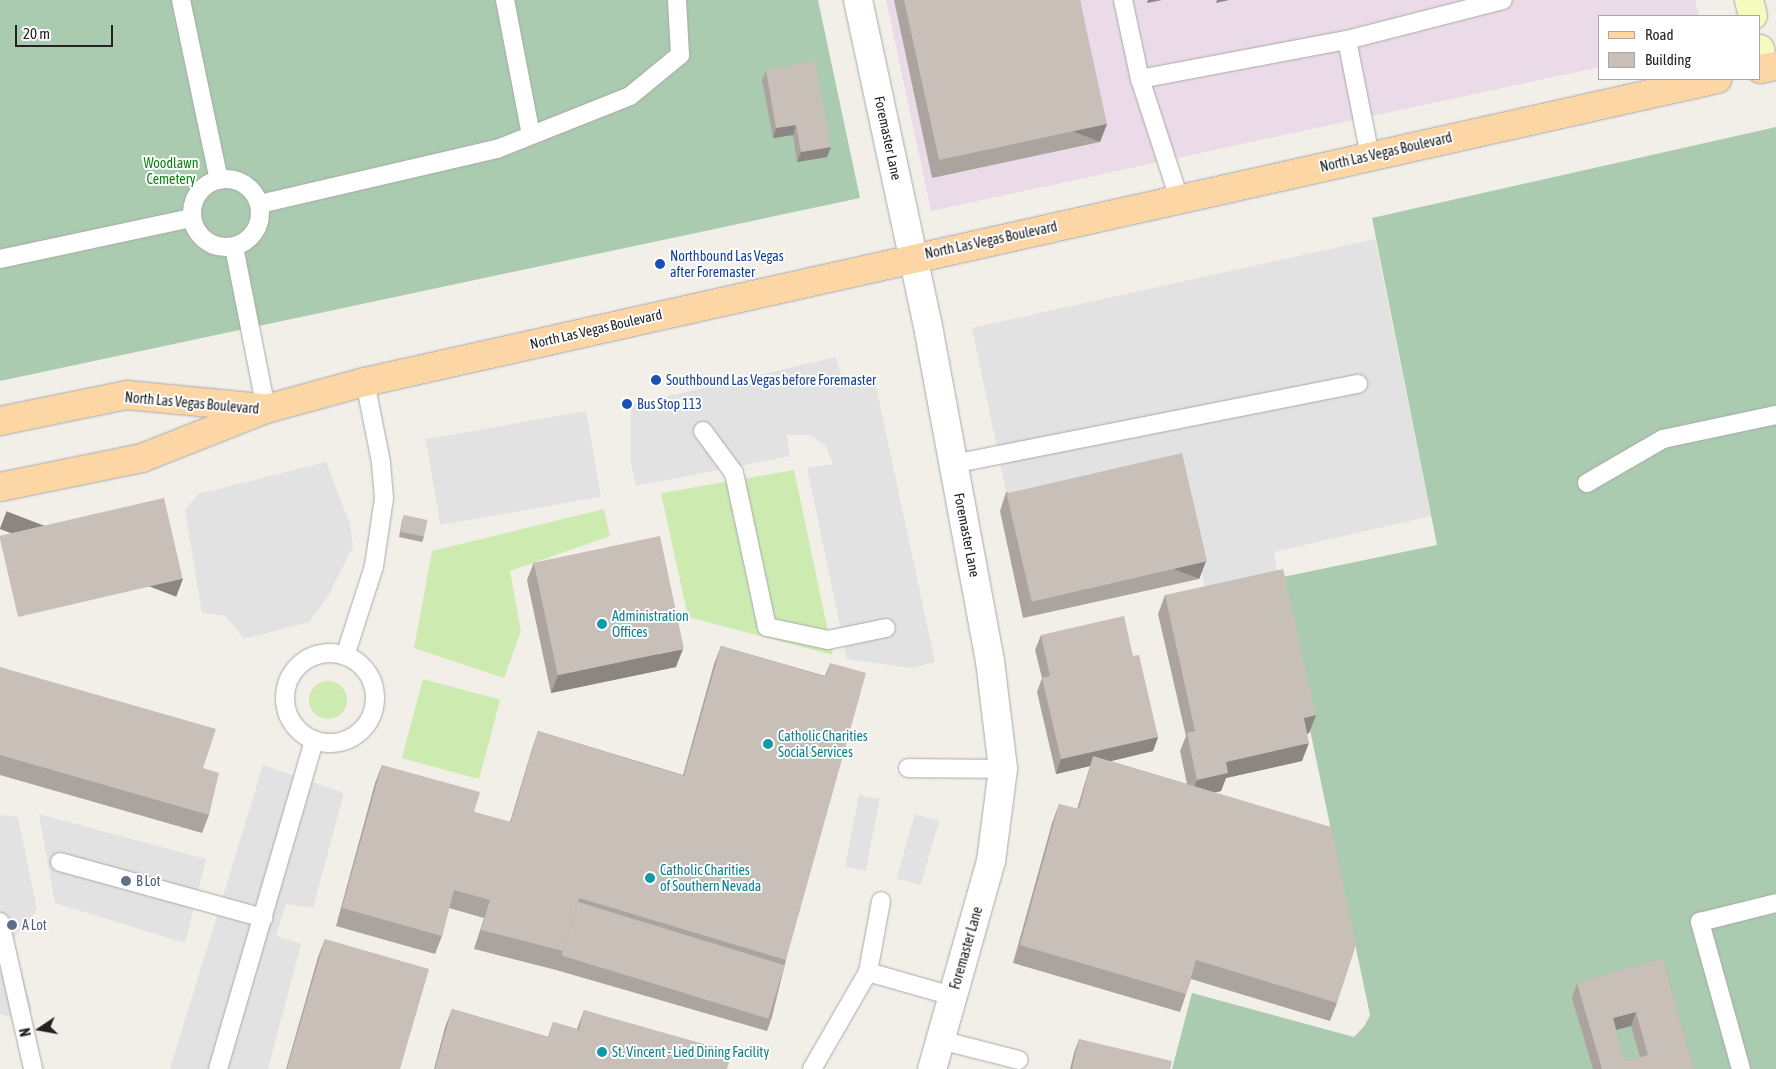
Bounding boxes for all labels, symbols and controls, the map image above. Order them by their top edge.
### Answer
scale bar [18,15,115,47]
legend [1598,15,1761,80]
text: 20 m [23,25,50,42]
text: Road [1645,26,1674,43]
text: Building [1645,51,1691,68]
street label: Foremaster Lane [871,95,905,181]
street label: North Las Vegas Boulevard [1318,129,1454,175]
park label: Woodlawn Cemetery [144,155,198,188]
street label: North Las Vegas Boulevard [923,218,1059,262]
place label: Northbound Las Vegas after Foremaster [670,248,784,280]
marker: Northbound Las Vegas after Foremaster [654,258,666,270]
street label: North Las Vegas Boulevard [528,306,664,352]
place label: Southbound Las Vegas before Foremaster [666,372,876,388]
marker: Southbound Las Vegas before Foremaster [650,374,662,386]
street label: North Las Vegas Boulevard [124,389,260,417]
place label: Bus Stop 113 [637,396,702,412]
marker: Bus Stop 113 [621,398,633,410]
street label: Foremaster Lane [951,492,983,578]
place label: Administration Offices [612,608,689,640]
marker: Administration Offices [596,618,608,630]
place label: Catholic Charities Social Services [778,728,868,760]
marker: Catholic Charities Social Services [762,738,774,750]
place label: Catholic Charities of Southern Nevada [660,862,761,894]
marker: Catholic Charities of Southern Nevada [644,872,656,884]
place label: B Lot [136,873,161,889]
marker: B Lot [120,875,132,887]
street label: Foremaster Lane [946,905,986,991]
place label: A Lot [22,917,47,933]
marker: A Lot [6,919,18,931]
north arrow [15,1004,65,1054]
text: N [17,1026,34,1038]
place label: St. Vincent - Lied Dining Facility [612,1044,769,1060]
marker: St. Vincent - Lied Dining Facility [596,1046,608,1058]

